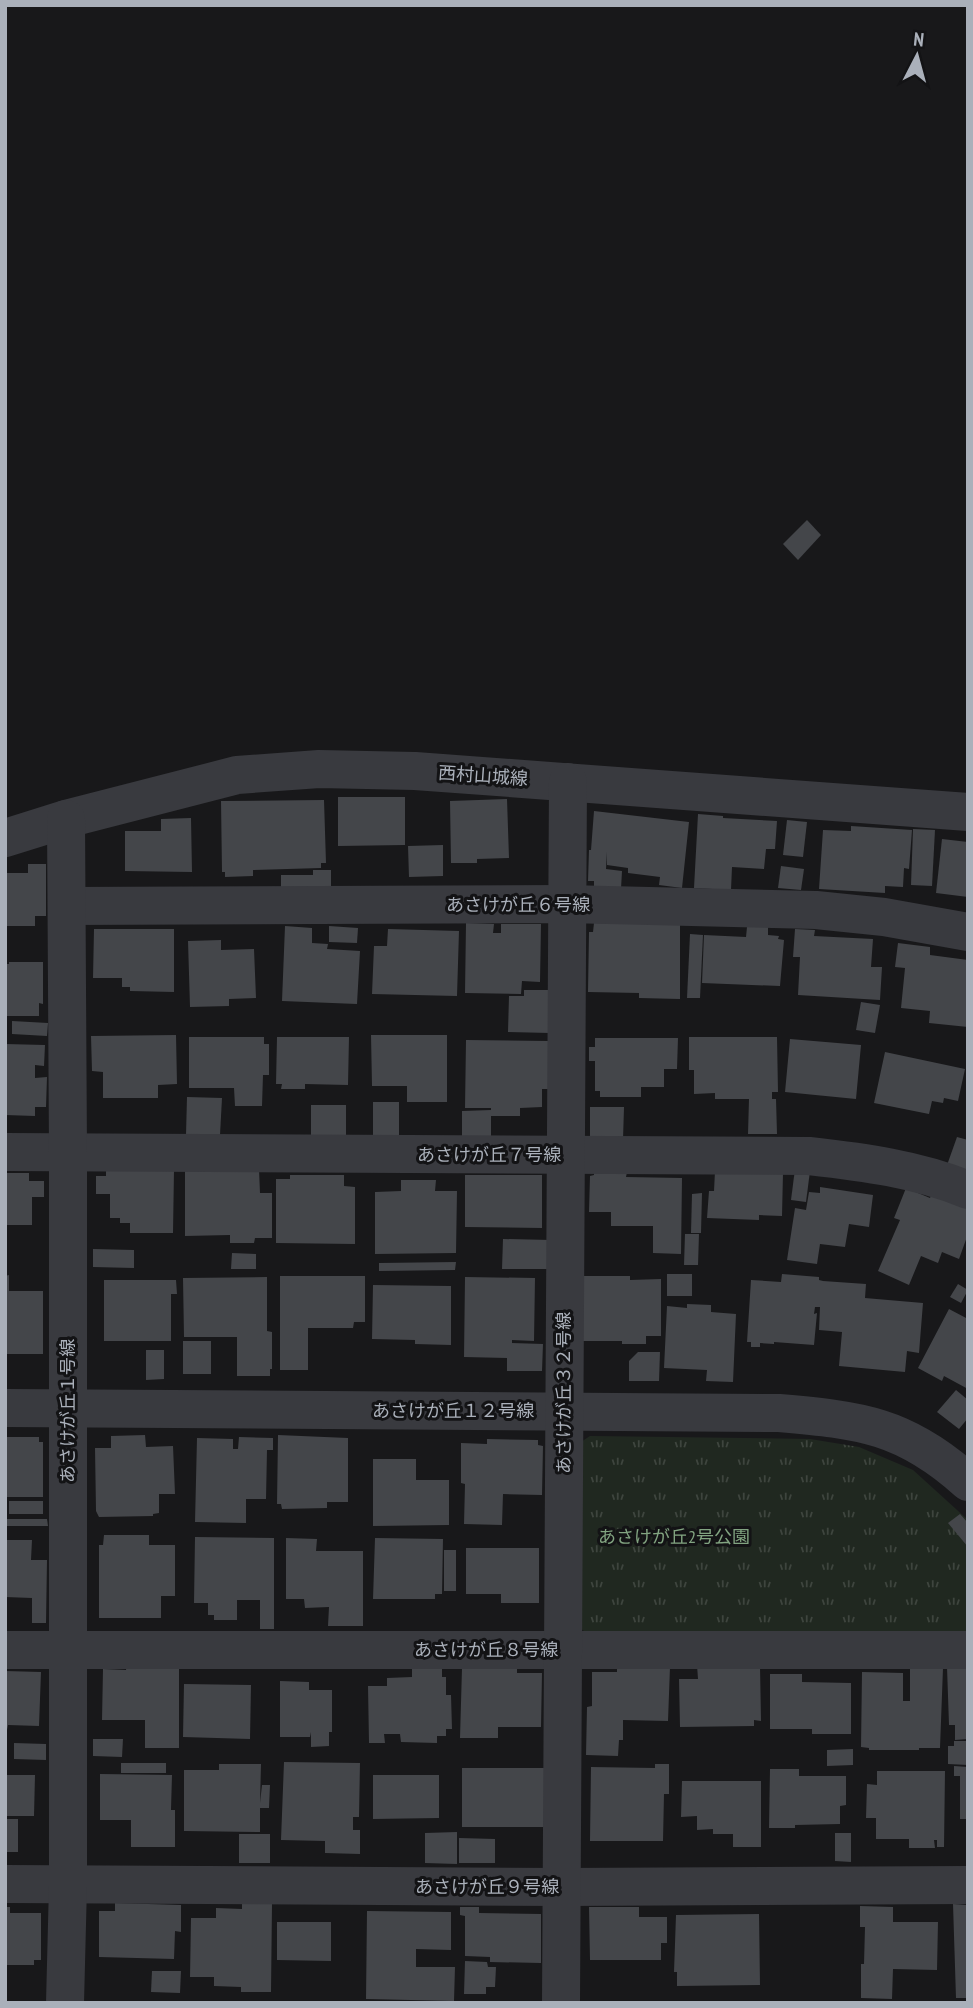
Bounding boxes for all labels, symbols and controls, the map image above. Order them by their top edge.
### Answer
north arrow [882,21,952,91]
text: N [912,27,925,52]
street label: 西村山城線 [437,761,529,790]
street label: あさけが丘６号線 [446,893,590,916]
street label: あさけが丘７号線 [417,1143,561,1166]
street label: あさけが丘３２号線 [552,1312,575,1474]
street label: あさけが丘１号線 [56,1339,79,1483]
street label: あさけが丘１２号線 [372,1399,534,1422]
park label: あさけが丘2号公園 [598,1525,750,1548]
street label: あさけが丘８号線 [414,1638,558,1661]
street label: あさけが丘９号線 [415,1875,559,1898]

